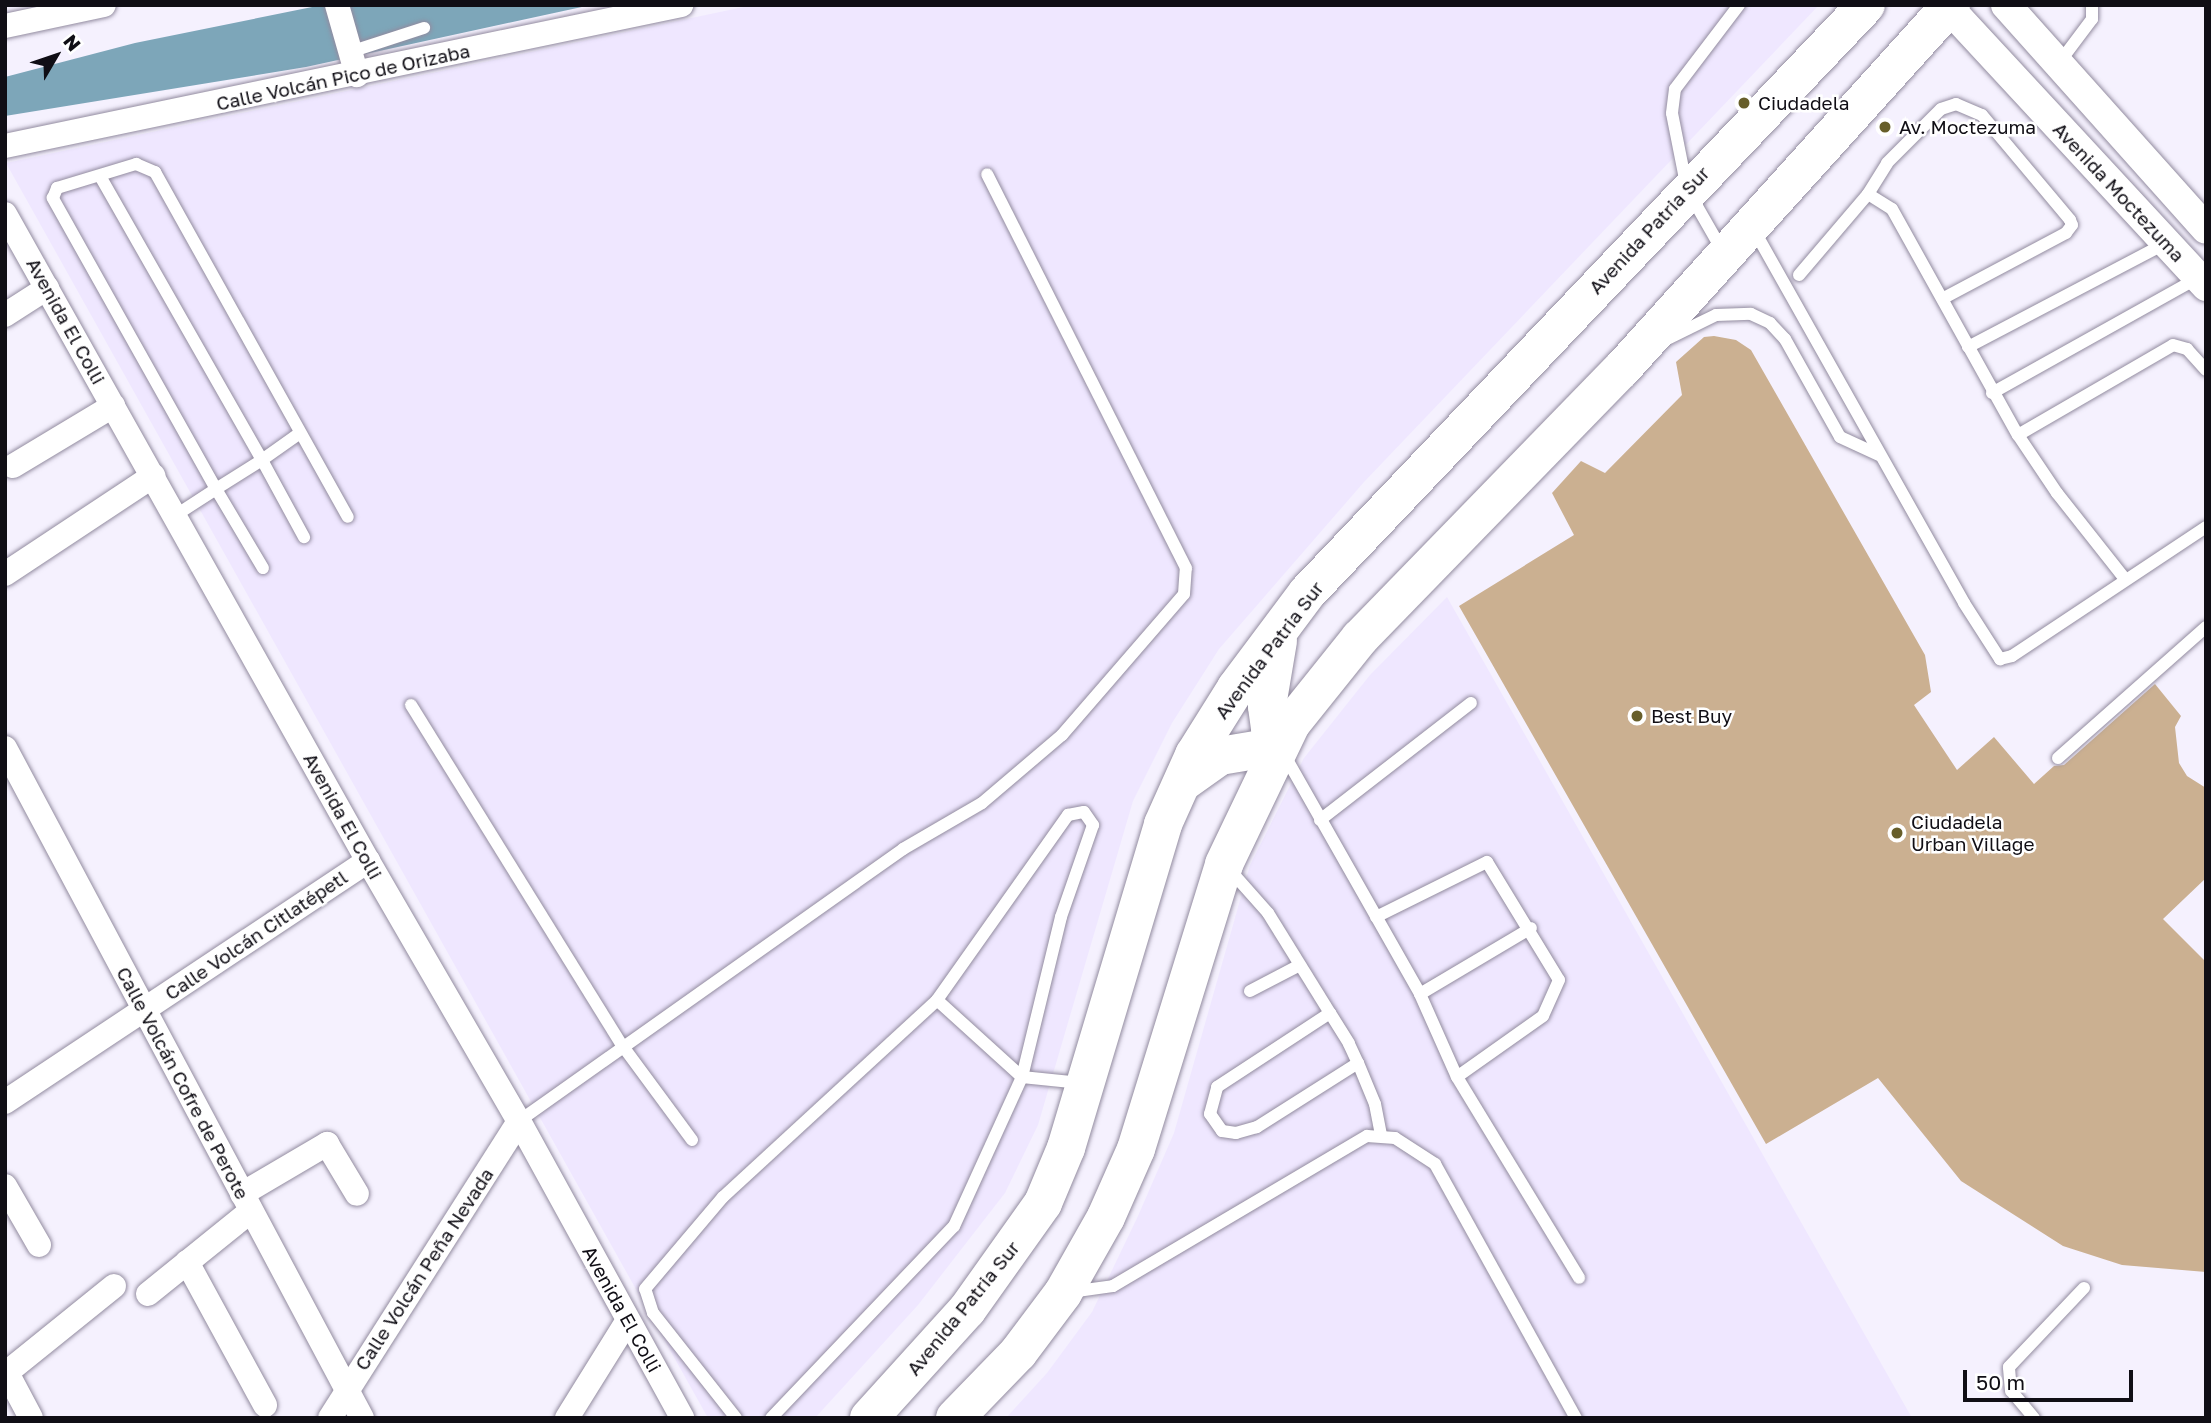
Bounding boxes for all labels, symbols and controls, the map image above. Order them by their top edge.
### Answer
north arrow [21,21,91,91]
text: N [59,30,86,55]
street label: Calle Volcán Pico de Orizaba [214,39,472,115]
place label: Ciudadela [1758,92,1849,114]
marker: Ciudadela [1736,95,1752,111]
place label: Av. Moctezuma [1899,116,2036,138]
street label: Avenida Moctezuma [2049,118,2189,266]
marker: Av. Moctezuma [1877,119,1893,135]
street label: Avenida Patria Sur [1584,161,1714,299]
street label: Avenida El Colli [22,254,110,388]
street label: Avenida Patria Sur [1210,577,1328,723]
place label: Best Buy [1651,705,1732,727]
marker: Best Buy [1629,708,1645,724]
street label: Avenida El Colli [299,749,387,883]
place label: Ciudadela Urban Village [1911,811,2035,855]
marker: Ciudadela Urban Village [1889,825,1905,841]
street label: Calle Volcán Citlatépetl [160,865,352,1005]
street label: Calle Volcán Cofre de Perote [112,963,254,1203]
street label: Calle Volcán Peña Nevada [350,1164,498,1374]
street label: Avenida Patria Sur [902,1236,1024,1380]
street label: Avenida El Colli [578,1242,666,1376]
scale bar [1966,1356,2136,1400]
text: 50 m [1976,1369,2025,1395]

